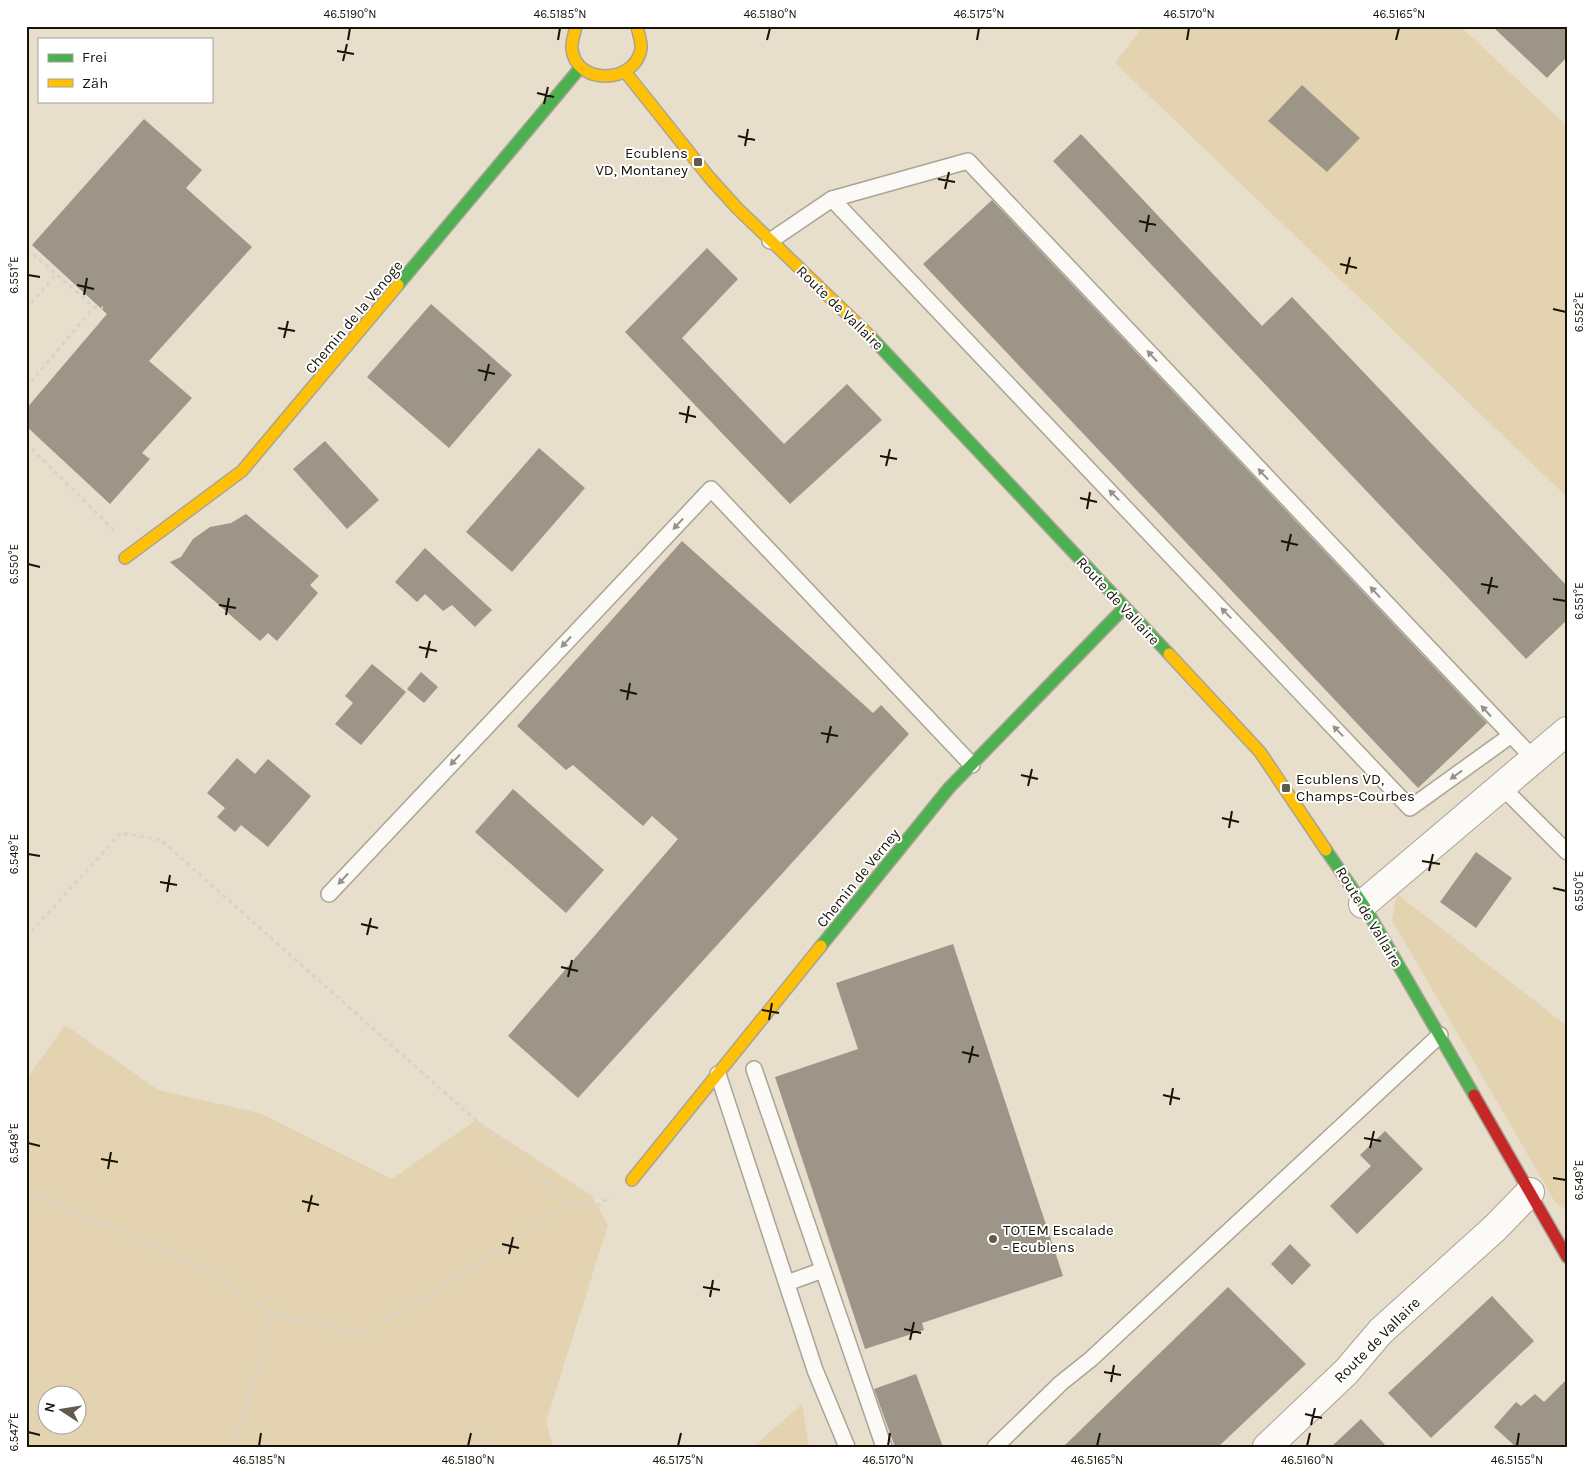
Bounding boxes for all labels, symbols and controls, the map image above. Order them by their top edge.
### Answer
text: 46.5190°N [324,7,376,21]
text: 46.5185°N [534,7,586,21]
text: 46.5180°N [743,7,797,21]
text: 46.5175°N [953,7,1005,21]
text: 46.5170°N [1163,7,1215,21]
text: 46.5165°N [1373,7,1425,21]
legend [38,38,212,102]
text: Frei [82,48,107,66]
text: Zäh [82,74,108,92]
place label: Ecublens VD, Montaney [595,144,688,179]
marker: Ecublens VD, Montaney [692,156,704,168]
text: 6.551°E [7,256,21,294]
street label: Chemin de la Venoge [301,257,407,377]
street label: Route de Vallaire [793,262,887,354]
text: 6.552°E [1572,292,1586,332]
one-way arrow [1146,350,1158,362]
one-way arrow [1257,469,1269,481]
one-way arrow [1108,490,1120,502]
one-way arrow [672,518,684,530]
text: 6.550°E [7,544,21,584]
street label: Route de Vallaire [1073,553,1163,649]
text: 6.551°E [1572,582,1586,620]
one-way arrow [1369,587,1381,599]
one-way arrow [1220,607,1232,619]
one-way arrow [560,636,572,648]
one-way arrow [1480,705,1492,717]
one-way arrow [1332,725,1344,737]
one-way arrow [449,754,461,766]
one-way arrow [1450,769,1463,779]
place label: Ecublens VD, Champs-Courbes [1296,770,1415,805]
marker: Ecublens VD, Champs-Courbes [1280,782,1292,794]
street label: Chemin de Verney [813,825,903,931]
text: 6.549°E [7,834,21,874]
street label: Route de Vallaire [1332,864,1406,970]
text: 6.550°E [1572,871,1586,911]
one-way arrow [337,872,349,884]
text: 6.548°E [7,1123,21,1163]
text: 6.549°E [1572,1160,1586,1200]
place label: TOTEM Escalade - Ecublens [1003,1221,1114,1256]
marker: TOTEM Escalade - Ecublens [987,1233,999,1245]
street label: Route de Vallaire [1330,1293,1424,1387]
north arrow [38,1386,88,1436]
text: N [40,1401,59,1414]
text: 6.547°E [7,1413,21,1451]
text: 46.5185°N [233,1453,285,1467]
text: 46.5180°N [441,1453,495,1467]
text: 46.5175°N [652,1453,704,1467]
text: 46.5170°N [862,1453,914,1467]
text: 46.5165°N [1071,1453,1123,1467]
text: 46.5160°N [1281,1453,1333,1467]
text: 46.5155°N [1491,1453,1543,1467]

